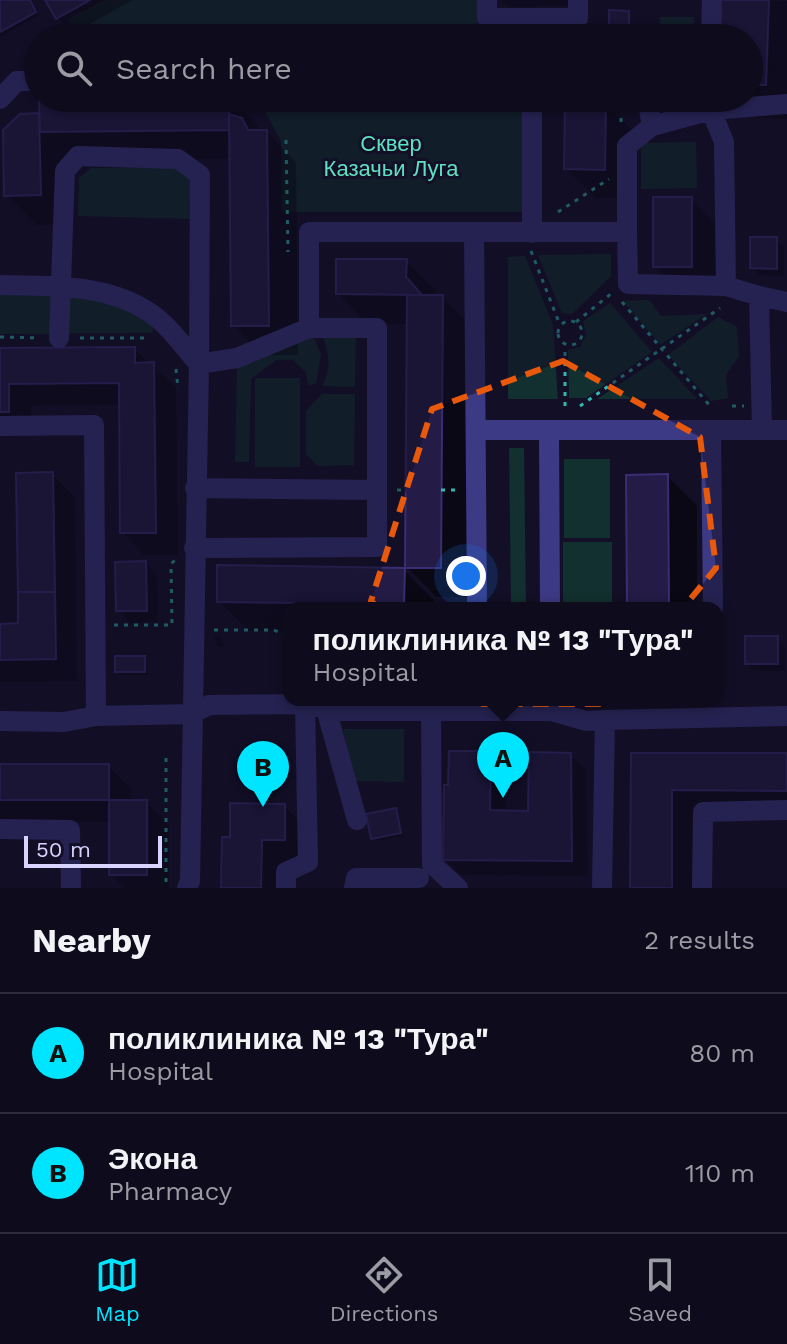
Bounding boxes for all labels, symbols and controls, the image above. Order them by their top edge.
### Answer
search box [24,24,763,112]
icon: search [52,46,96,90]
text: Search here [116,51,292,86]
park label: Сквер Казачьи Луга [324,131,459,181]
your location [446,556,486,596]
popup [283,602,723,706]
text: поликлиника № 13 "Тура" [313,622,693,657]
text: Hospital [313,657,418,687]
pin: A [477,732,529,798]
pin: B [237,741,289,807]
scale bar [24,832,162,868]
text: 50 m [36,837,91,862]
text: Nearby [32,920,151,960]
text: 2 results [644,925,755,955]
text: поликлиника № 13 "Тура" [108,1021,489,1056]
text: A [49,1038,67,1068]
text: 80 m [689,1038,755,1068]
text: Hospital [108,1056,213,1086]
text: Экона [108,1141,197,1176]
text: B [49,1158,67,1188]
text: 110 m [685,1158,755,1188]
text: Pharmacy [108,1176,232,1206]
tab: Map [95,1253,140,1326]
tab: Directions [330,1253,438,1326]
tab: Saved [628,1253,692,1326]

